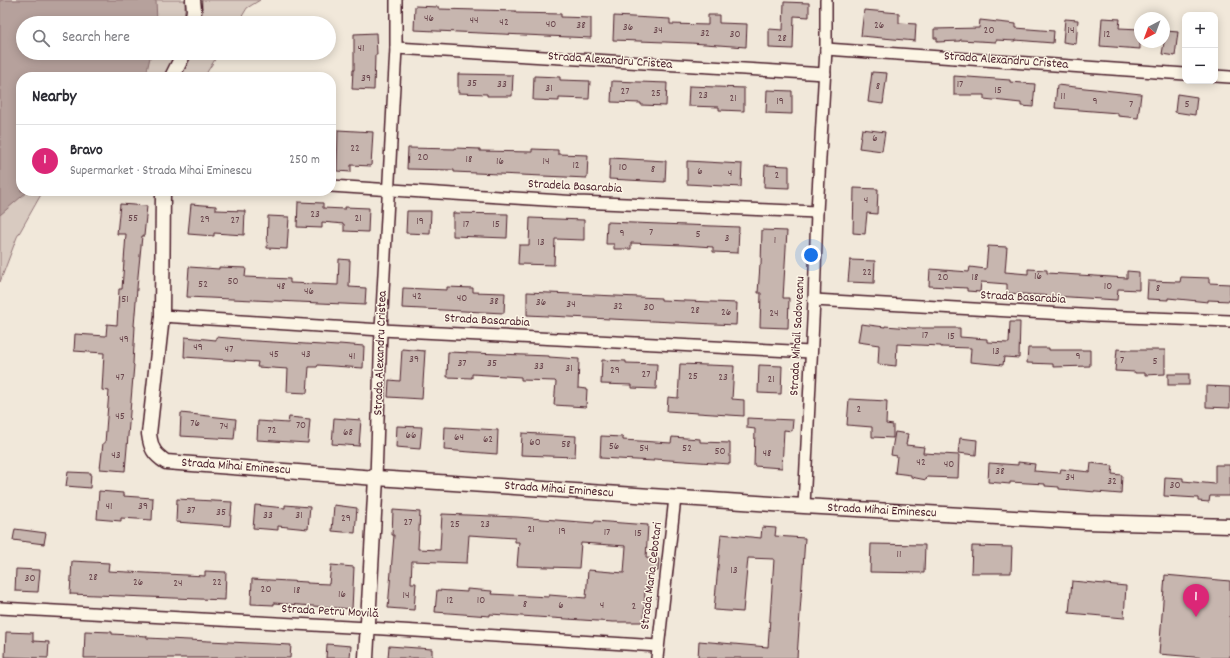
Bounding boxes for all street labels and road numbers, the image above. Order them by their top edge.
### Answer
street label: Strada Alexandru Cristea [547,47,674,75]
street label: Strada Alexandru Cristea [943,47,1070,75]
street label: Stradela Basarabia [527,175,623,199]
street label: Strada Mihail Sadoveanu [785,276,811,396]
street label: Strada Basarabia [980,286,1067,310]
street label: Strada Alexandru Cristea [369,289,393,416]
street label: Strada Basarabia [444,309,531,333]
street label: Strada Mihai Eminescu [181,454,291,480]
street label: Strada Mihai Eminescu [504,477,614,503]
street label: Strada Mihai Eminescu [827,499,937,523]
street label: Strada Maria Cebotari [636,520,668,631]
street label: Strada Petru Movilă [281,600,380,624]

